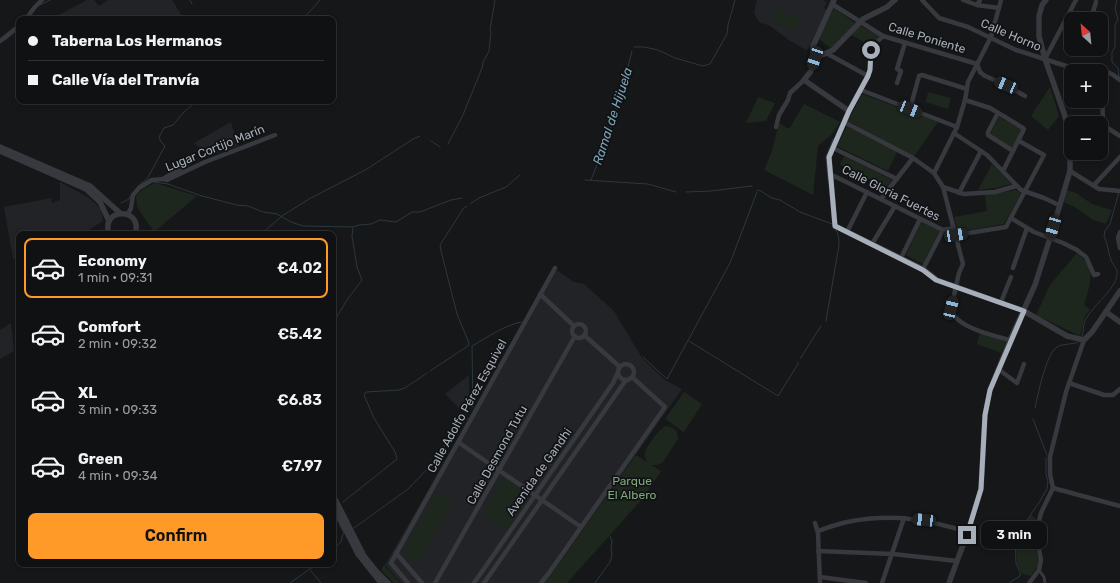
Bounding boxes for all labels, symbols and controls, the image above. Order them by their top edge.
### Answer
north arrow [1064,12,1108,56]
map controls [1064,12,1108,160]
street label: Calle Horno [979,16,1043,54]
street label: Calle Poniente [887,20,968,56]
text: Taberna Los Hermanos [52,32,222,50]
route start [862,41,880,59]
car [805,45,825,71]
button: + [1064,64,1108,108]
water label: Ramal de Hijuela [590,65,635,167]
text: Calle Vía del Tranvía [52,71,199,89]
car [993,75,1019,95]
car [897,99,923,119]
button: − [1064,116,1108,160]
street label: Lugar Cortijo Marín [163,122,267,174]
street label: Calle Gloria Fuertes [840,162,942,224]
car [1044,214,1062,240]
car [943,227,969,243]
icon: car [30,250,66,286]
text: Economy [78,252,147,270]
text: €4.02 [277,259,322,277]
text: 1 min · 09:31 [78,270,152,285]
car [942,295,960,321]
icon: car [30,316,66,352]
text: Comfort [78,318,141,336]
text: €5.42 [277,325,322,343]
text: 2 min · 09:32 [78,336,157,351]
street label: Calle Adolfo Pérez Esquivel [424,337,510,475]
icon: car [30,382,66,418]
text: XL [78,384,97,402]
text: €6.83 [277,391,322,409]
text: 3 min · 09:33 [78,402,157,417]
street label: Calle Desmond Tutu [464,403,530,507]
street label: Avenida de Gandhi [503,425,575,519]
icon: car [30,448,66,484]
text: Green [78,450,123,468]
text: €7.97 [282,457,322,475]
text: 4 min · 09:34 [78,468,158,483]
park label: Parque El Albero [608,474,657,502]
button: Confirm [28,513,324,559]
car [911,513,937,527]
callout: 3 min [981,521,1047,549]
route end [958,526,976,544]
text: 3 min [997,527,1031,542]

